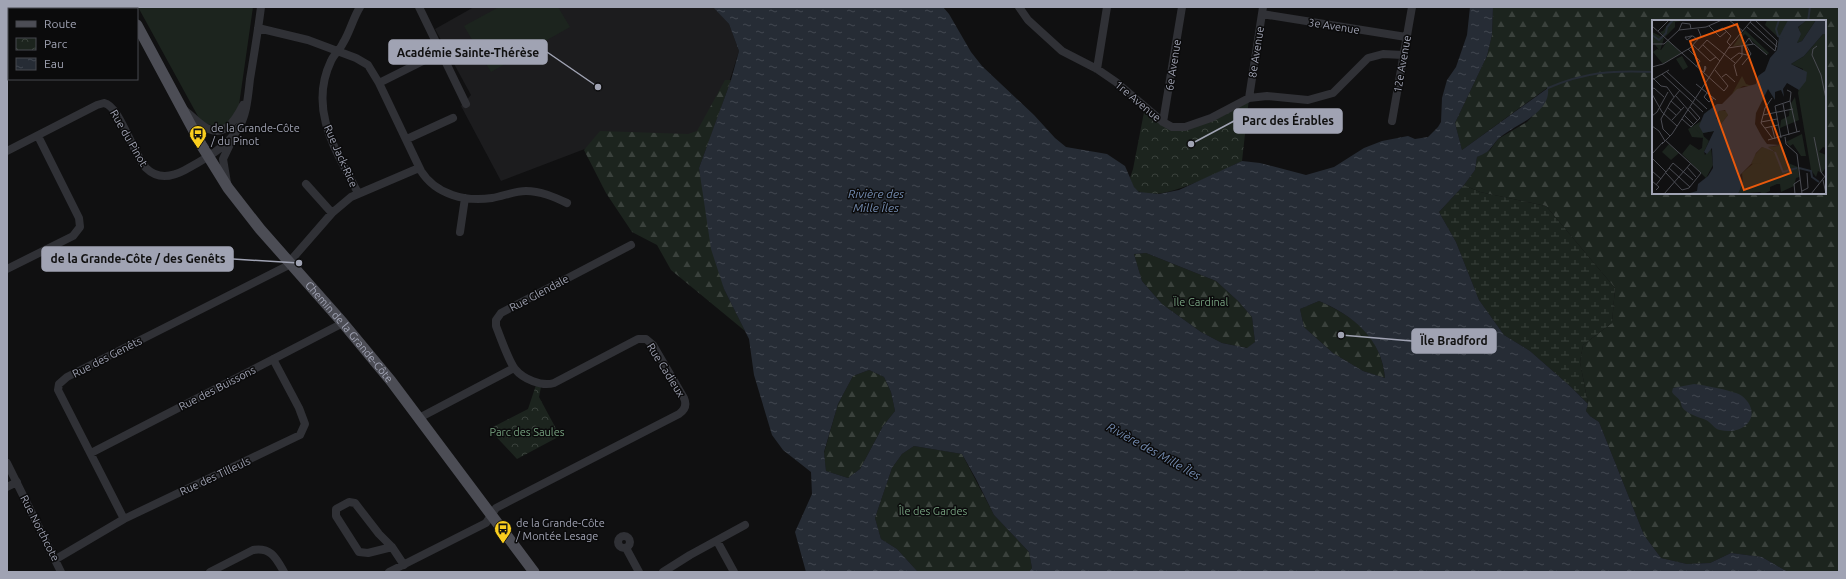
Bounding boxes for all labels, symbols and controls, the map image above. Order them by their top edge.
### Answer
legend [8,8,138,80]
street label: 3e Avenue [1307,16,1361,36]
text: Route [44,17,77,30]
inset map [1652,20,1826,194]
street label: 8e Avenue [1246,25,1266,79]
street label: 12e Avenue [1391,34,1413,94]
text: Parc [44,37,68,50]
street label: 6e Avenue [1163,38,1183,92]
callout: Académie Sainte-Thérèse [389,40,547,64]
text: Académie Sainte-Thérèse [397,46,539,59]
text: Eau [44,57,64,70]
street label: 1re Avenue [1113,78,1163,124]
street label: Rue du Pinot [108,108,150,169]
callout: Parc des Érables [1234,109,1342,133]
text: Parc des Érables [1242,112,1334,127]
place label: de la Grande-Côte / du Pinot [210,122,300,147]
street label: Rue Jack-Rice [322,123,360,189]
bus stop icon: de la Grande-Côte / du Pinot [188,124,208,149]
water label: Rivière des Mille Îles [848,187,904,214]
callout: de la Grande-Côte / des Genêts [42,247,233,271]
text: de la Grande-Côte / des Genêts [51,252,226,265]
street label: Rue Glendale [507,272,571,314]
street label: Chemin de la Grande-Côte [303,279,396,385]
park label: Ïle Cardinal [1173,296,1229,308]
callout: Ïle Bradford [1412,329,1496,353]
text: Ïle Bradford [1419,333,1488,347]
street label: Rue des Genêts [70,334,144,380]
street label: Rue Cadieux [645,341,688,399]
street label: Rue des Buissons [177,363,258,413]
water label: Rivière des Mille Îles [1105,420,1203,482]
park label: Parc des Saules [489,426,565,438]
street label: Rue des Tilleuls [178,454,252,498]
street label: Rue Northcote [18,493,62,563]
park label: Île des Gardes [898,504,967,517]
place label: de la Grande-Côte / Montée Lesage [515,517,605,542]
bus stop icon: de la Grande-Côte / Montée Lesage [493,519,513,544]

